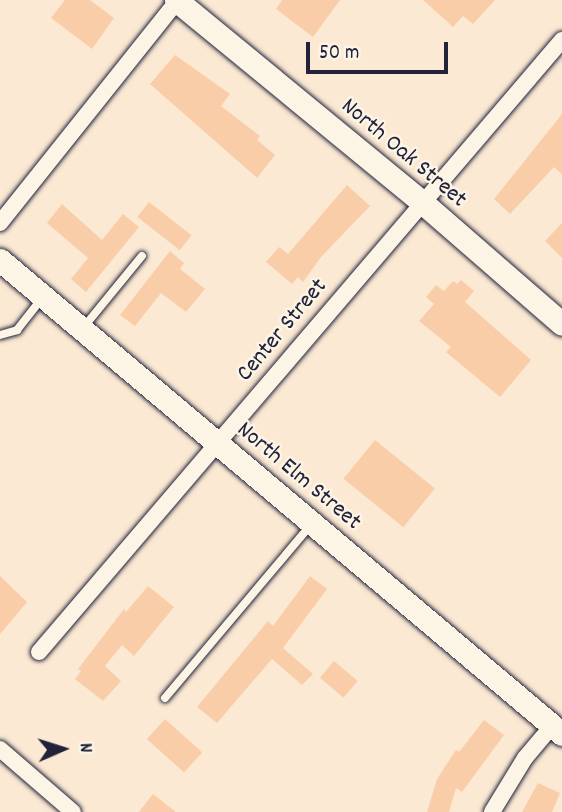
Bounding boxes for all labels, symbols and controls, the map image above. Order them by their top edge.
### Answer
scale bar [310,28,452,72]
text: 50 m [319,39,359,69]
street label: North Oak Street [334,93,472,215]
street label: Center Street [232,274,334,388]
street label: North Elm Street [230,417,366,537]
north arrow [28,714,98,784]
text: N [71,742,98,753]

